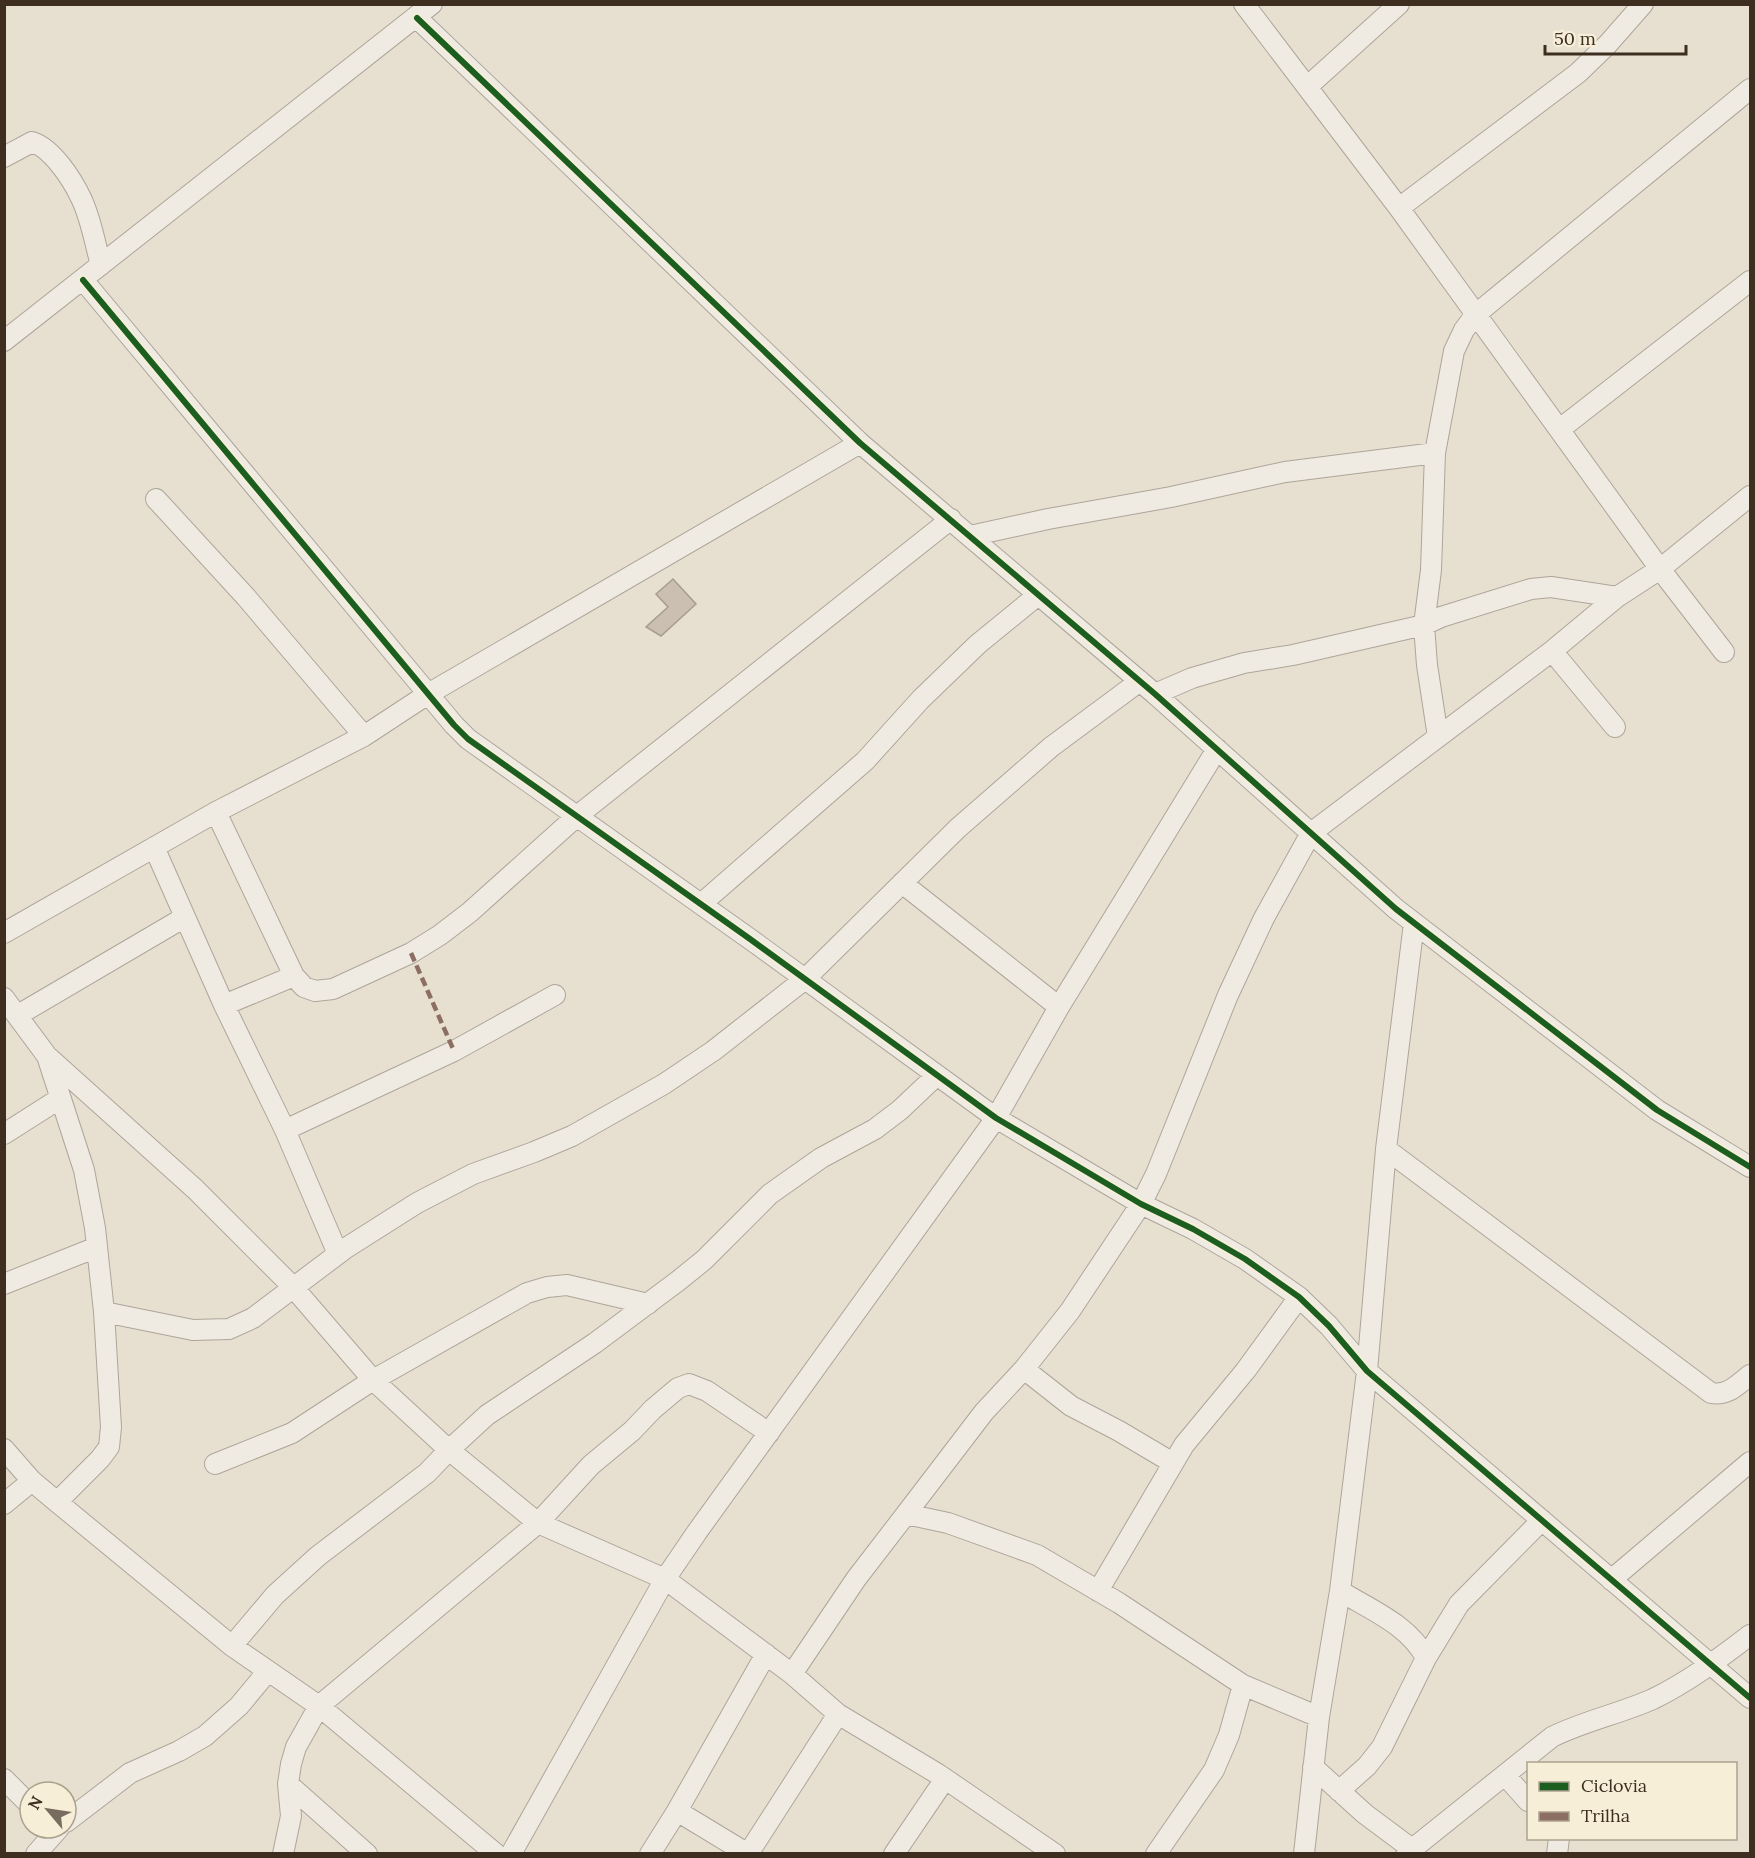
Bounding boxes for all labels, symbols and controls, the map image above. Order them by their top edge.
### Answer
scale bar [1545,18,1686,56]
text: 50 m [1554,27,1596,50]
legend [1527,1762,1737,1840]
text: Ciclovia [1581,1774,1647,1797]
north arrow [18,1780,78,1840]
text: N [23,1792,47,1813]
text: Trilha [1581,1804,1630,1827]

